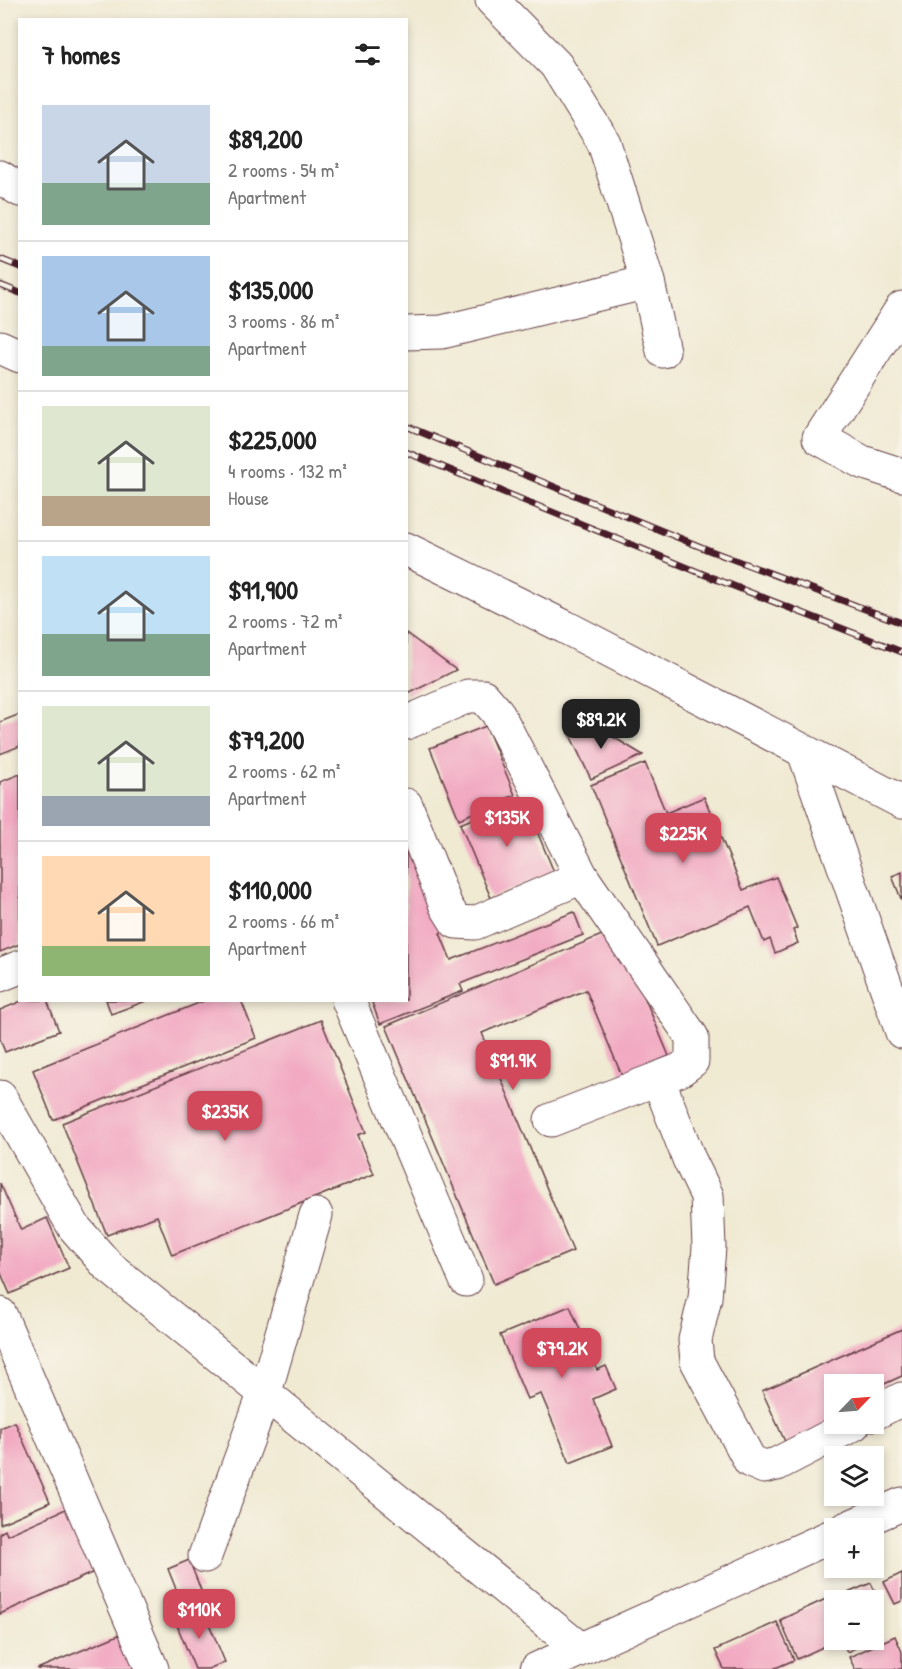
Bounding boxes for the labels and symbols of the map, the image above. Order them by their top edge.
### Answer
pin: $89.2K [552,699,650,750]
pin: $135K [465,797,549,848]
pin: $225K [641,813,725,864]
pin: $91.9K [464,1040,562,1091]
pin: $235K [183,1091,267,1142]
pin: $79.2K [513,1328,611,1379]
north arrow [824,1374,884,1434]
pin: $110K [157,1589,241,1640]

